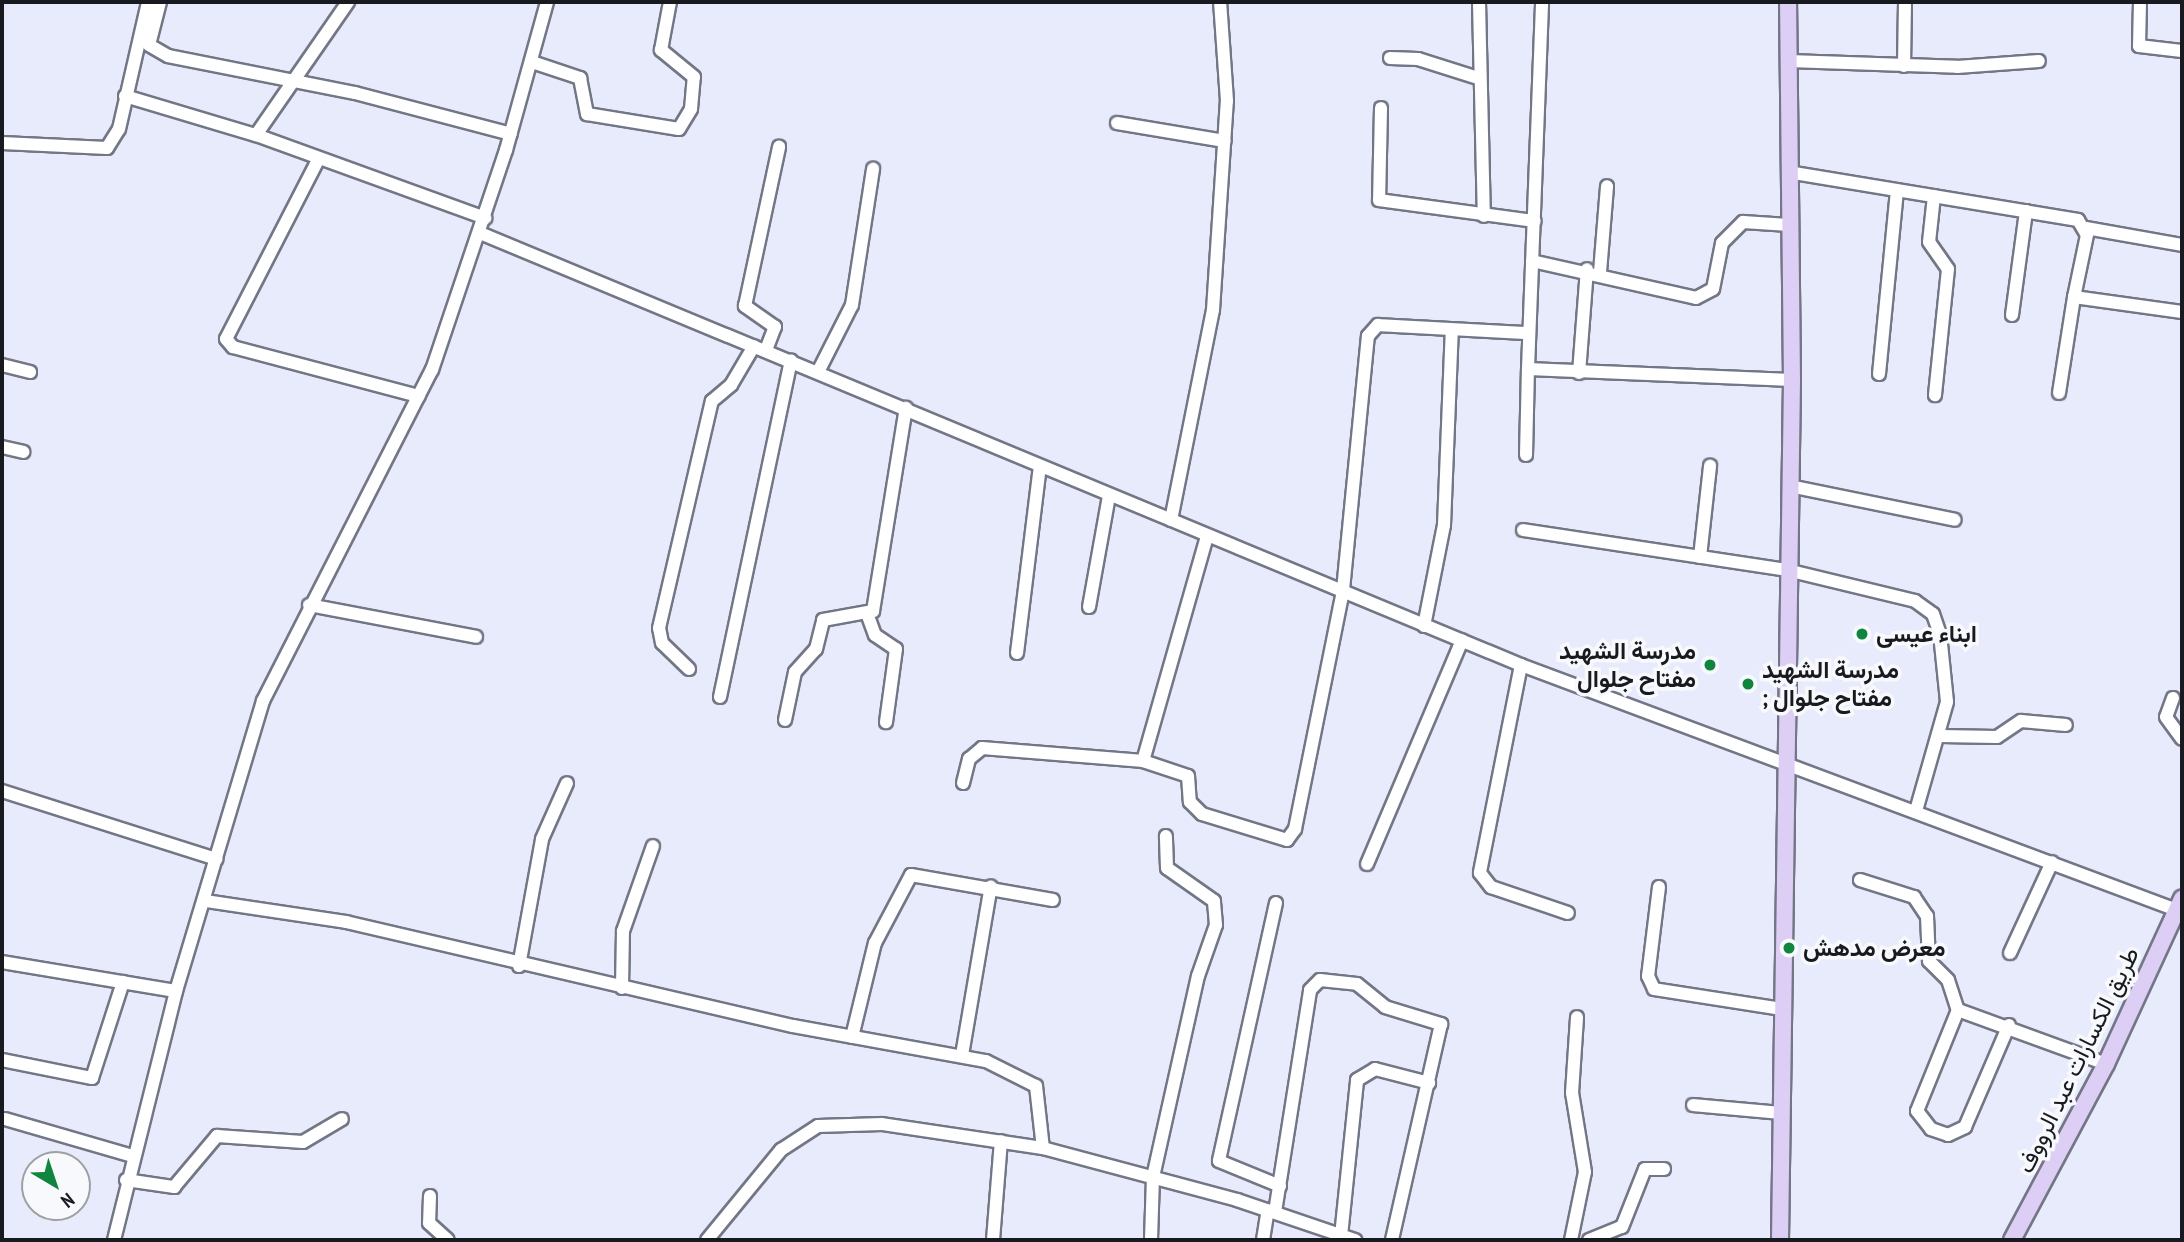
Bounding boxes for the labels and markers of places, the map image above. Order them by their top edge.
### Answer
place label: ابناء عيسى [1876,620,1977,648]
marker: ابناء عيسى [1854,626,1870,642]
place label: مدرسة الشهيد مفتاح جلوال [1559,637,1696,693]
place label: مدرسة الشهيد ; مفتاح جلوال [1762,656,1899,712]
marker: مدرسة الشهيد مفتاح جلوال [1702,657,1718,673]
marker: مدرسة الشهيد ; مفتاح جلوال [1740,676,1756,692]
place label: معرض مدهش [1803,934,1946,962]
marker: معرض مدهش [1781,940,1797,956]

